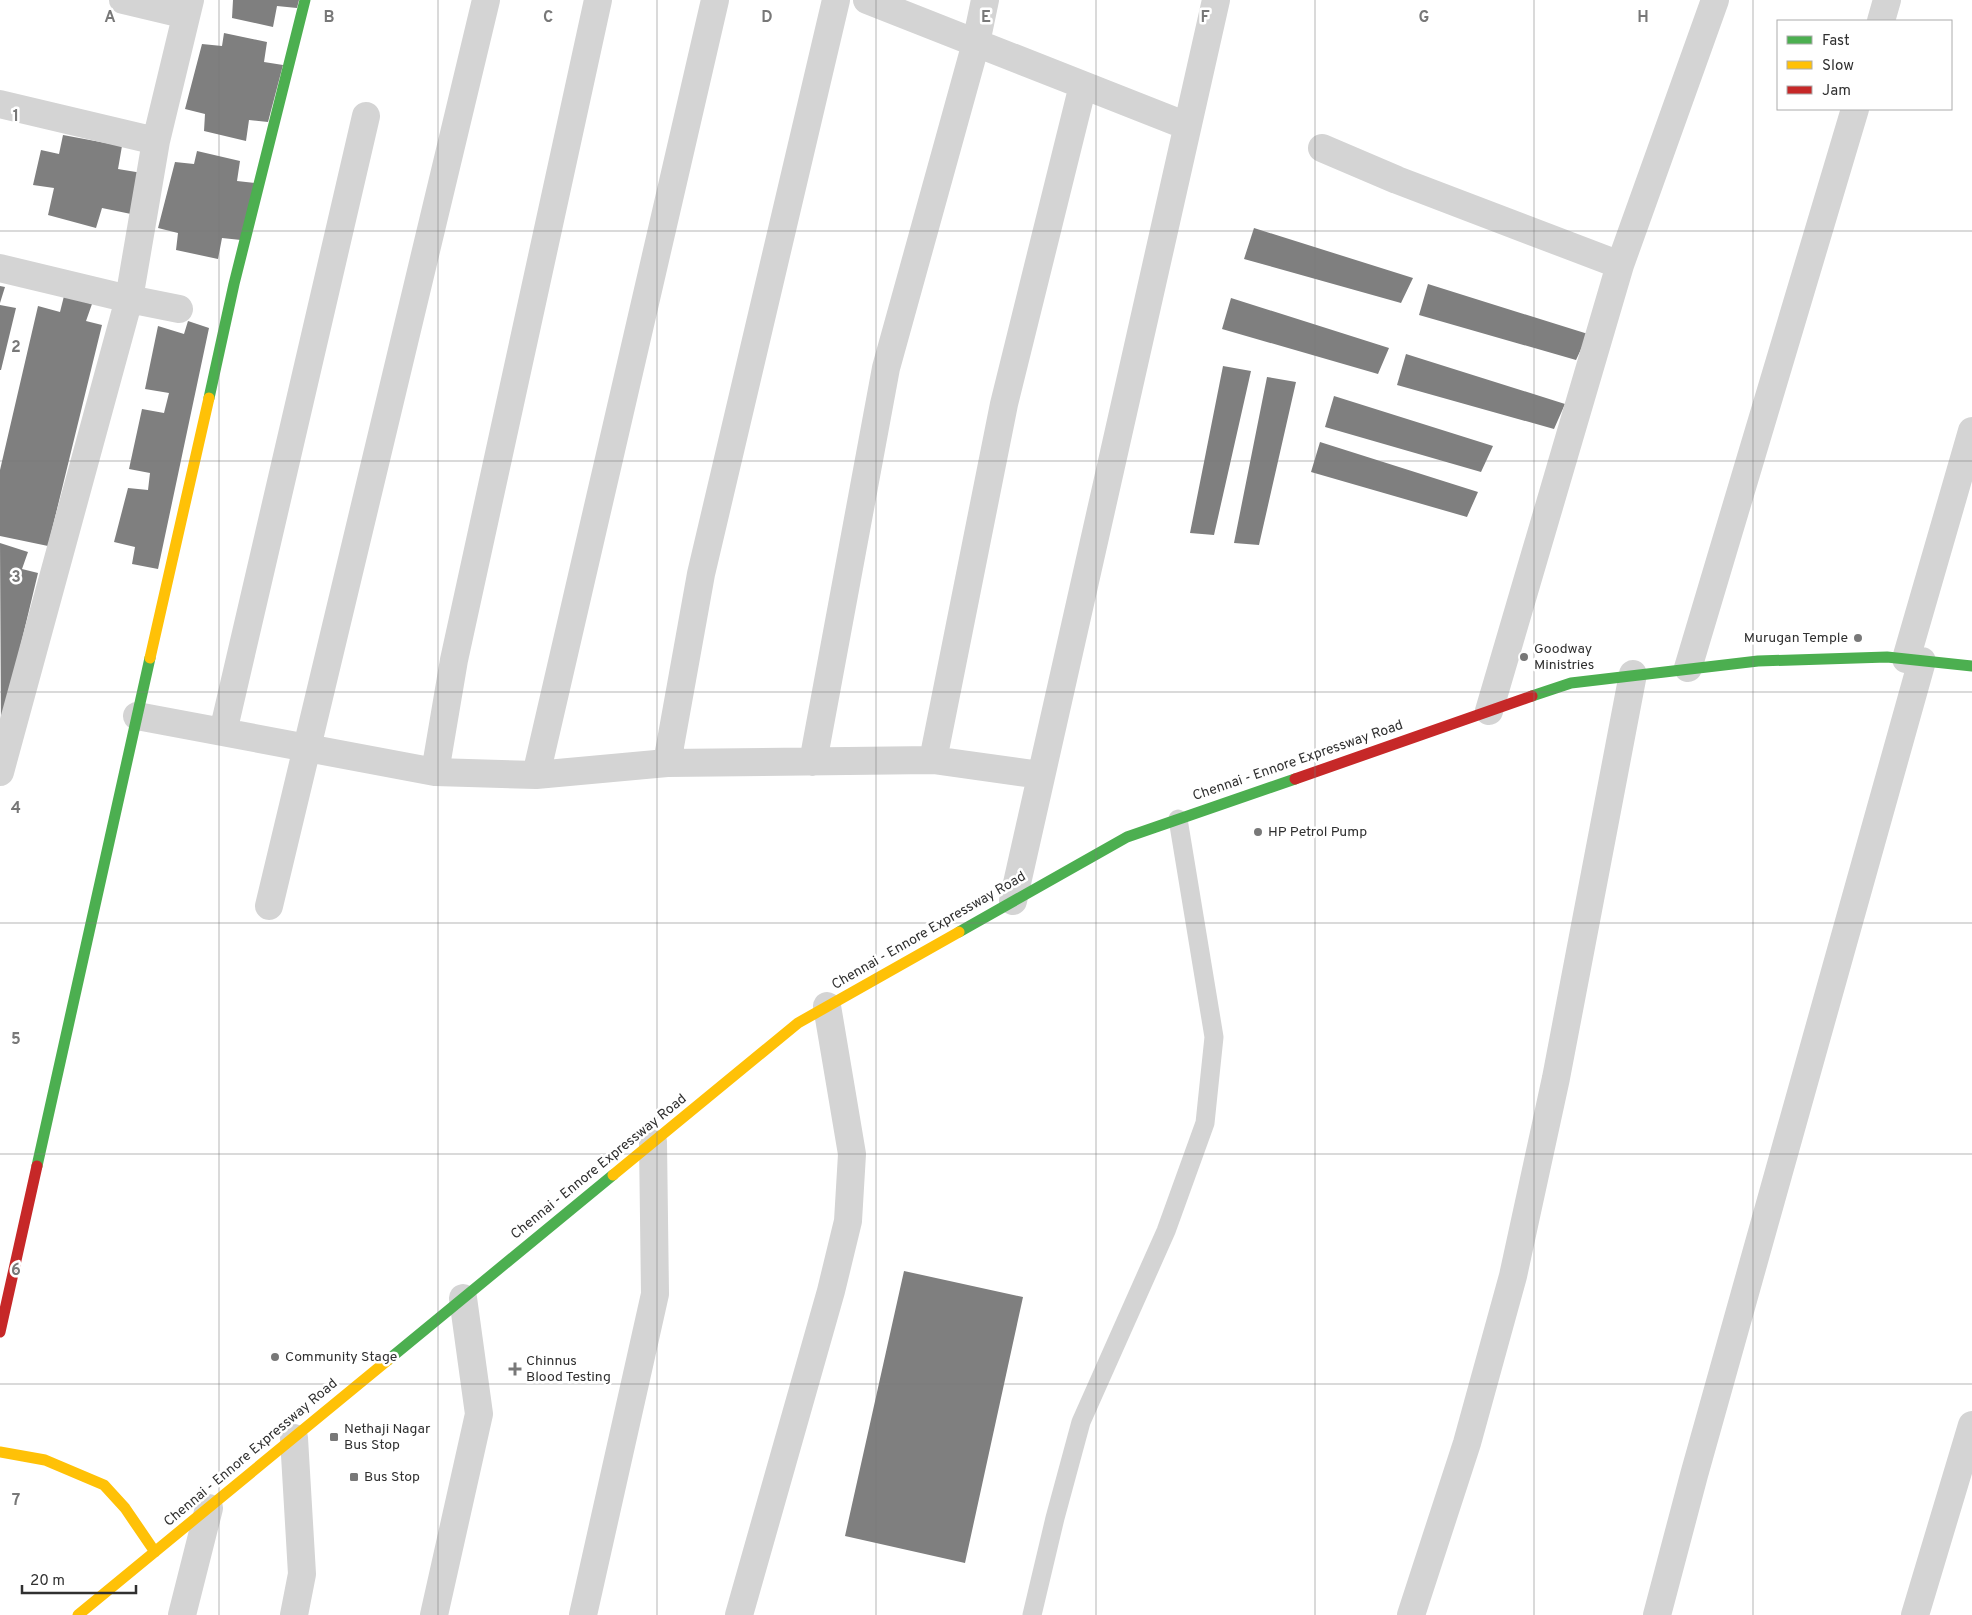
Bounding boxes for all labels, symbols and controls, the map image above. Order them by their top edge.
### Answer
text: A [104,8,116,28]
text: B [323,8,335,28]
text: C [543,8,553,28]
text: D [761,8,773,28]
text: E [981,8,991,28]
text: F [1200,8,1210,28]
text: G [1419,8,1429,28]
text: H [1637,8,1649,28]
legend [1777,20,1952,110]
text: Fast [1822,32,1850,51]
text: Slow [1822,57,1854,76]
text: Jam [1822,82,1851,101]
text: 1 [13,107,19,127]
text: 2 [11,338,21,358]
text: 3 [11,568,21,588]
place label: Murugan Temple [1744,630,1848,647]
marker: Murugan Temple [1852,632,1864,644]
place label: Goodway Ministries [1534,641,1594,674]
marker: Goodway Ministries [1518,651,1530,663]
street label: Chennai - Ennore Expressway Road [1191,717,1405,805]
text: 4 [11,799,21,819]
place label: HP Petrol Pump [1268,824,1367,841]
marker: HP Petrol Pump [1252,826,1264,838]
street label: Chennai - Ennore Expressway Road [829,868,1029,994]
text: 5 [11,1030,21,1050]
street label: Chennai - Ennore Expressway Road [508,1091,690,1243]
text: 6 [11,1261,21,1281]
place label: Community Stage [285,1349,397,1366]
marker: Community Stage [269,1351,281,1363]
place label: Chinnus Blood Testing [526,1353,611,1386]
marker: Chinnus Blood Testing [508,1362,522,1376]
street label: Chennai - Ennore Expressway Road [161,1375,341,1531]
place label: Nethaji Nagar Bus Stop [344,1421,431,1454]
marker: Nethaji Nagar Bus Stop [328,1431,340,1443]
place label: Bus Stop [364,1469,420,1486]
marker: Bus Stop [348,1471,360,1483]
text: 7 [12,1491,20,1511]
scale bar [22,1562,136,1594]
text: 20 m [30,1572,65,1591]

